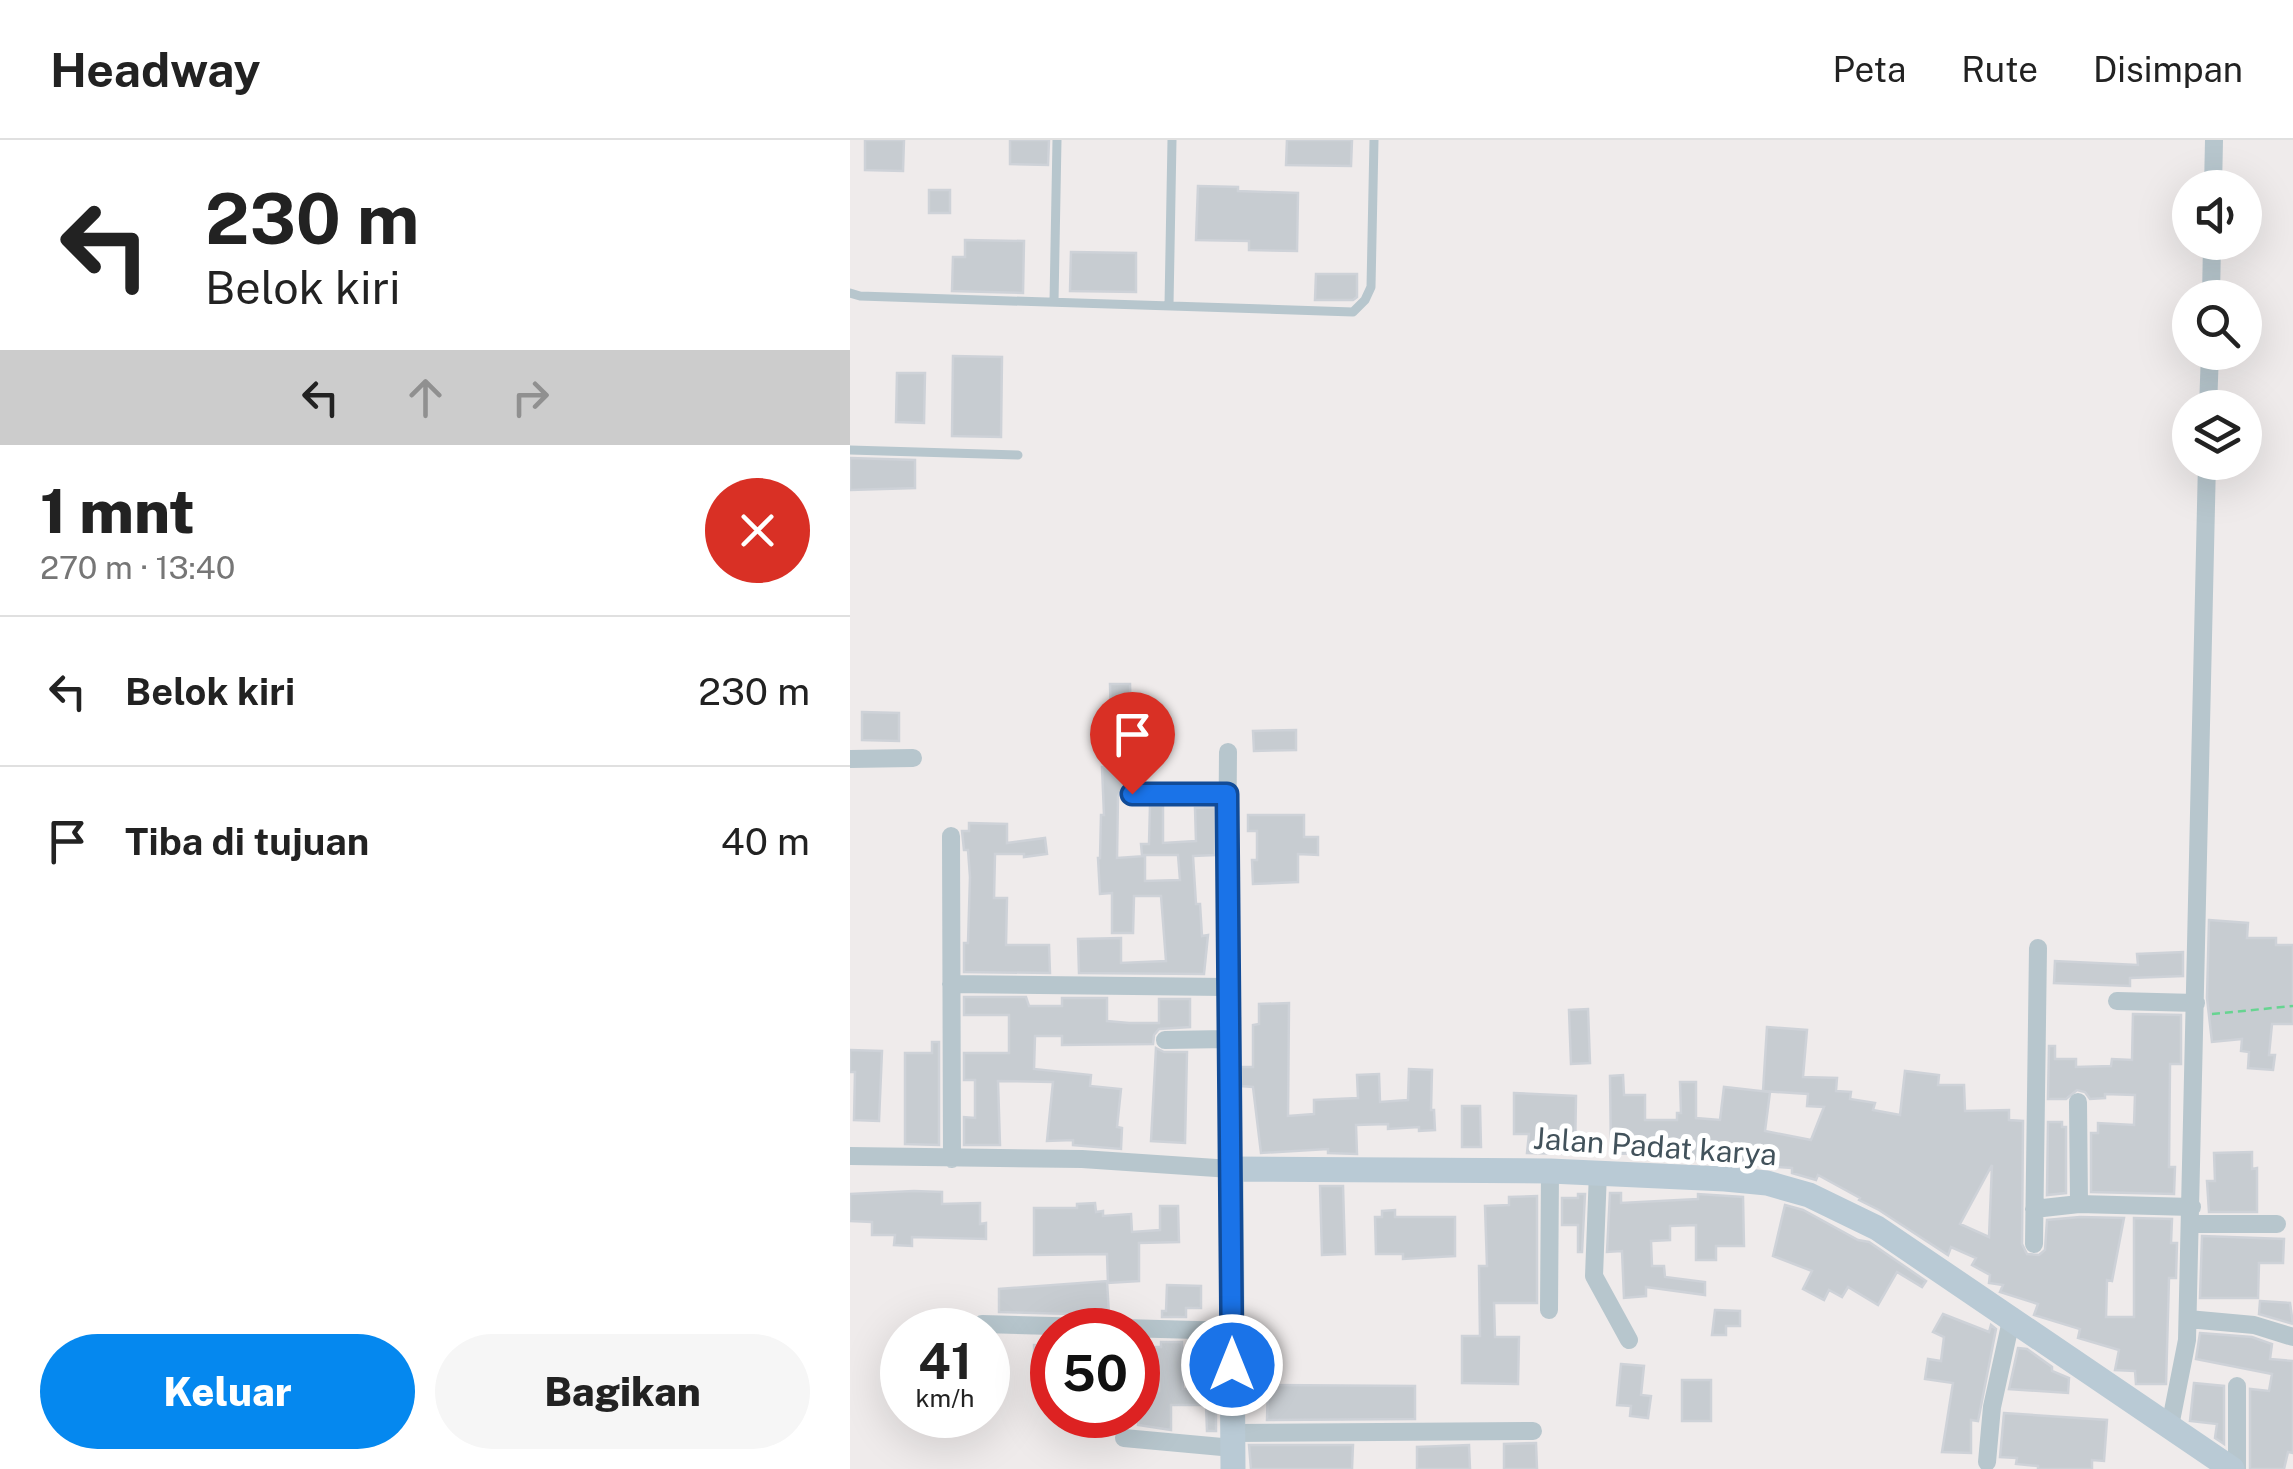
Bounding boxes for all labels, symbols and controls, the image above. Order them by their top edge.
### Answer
text: Headway [50,41,261,98]
text: Peta [1832,49,1906,90]
text: Rute [1961,49,2038,90]
text: Disimpan [2093,49,2243,90]
map controls [2172,170,2262,480]
button: sound [2172,170,2262,260]
text: 230 m [205,177,419,260]
icon: left [40,180,170,310]
text: Belok kiri [205,261,400,314]
button: search [2172,280,2262,370]
icon: left [293,370,348,425]
icon: ahead [398,370,453,425]
icon: right [503,370,558,425]
button: layers [2172,390,2262,480]
text: 1 mnt [40,476,195,547]
button: close [705,478,810,583]
text: 270 m · 13:40 [40,549,235,586]
icon: left [40,664,95,719]
text: Belok kiri [125,669,295,714]
text: 230 m [698,669,810,714]
pin [1090,692,1175,795]
icon: arrive [1105,707,1160,762]
icon: arrive [40,814,95,869]
text: Tiba di tujuan [125,819,369,864]
text: 40 m [721,819,810,864]
street label: Jalan Padat karya [1532,1120,1778,1172]
speed limit sign: 50 [1030,1308,1160,1438]
position arrow [1180,1313,1284,1417]
text: 41 [918,1331,972,1390]
button: Keluar [40,1334,415,1449]
button: Bagikan [435,1334,810,1449]
text: km/h [916,1383,974,1413]

